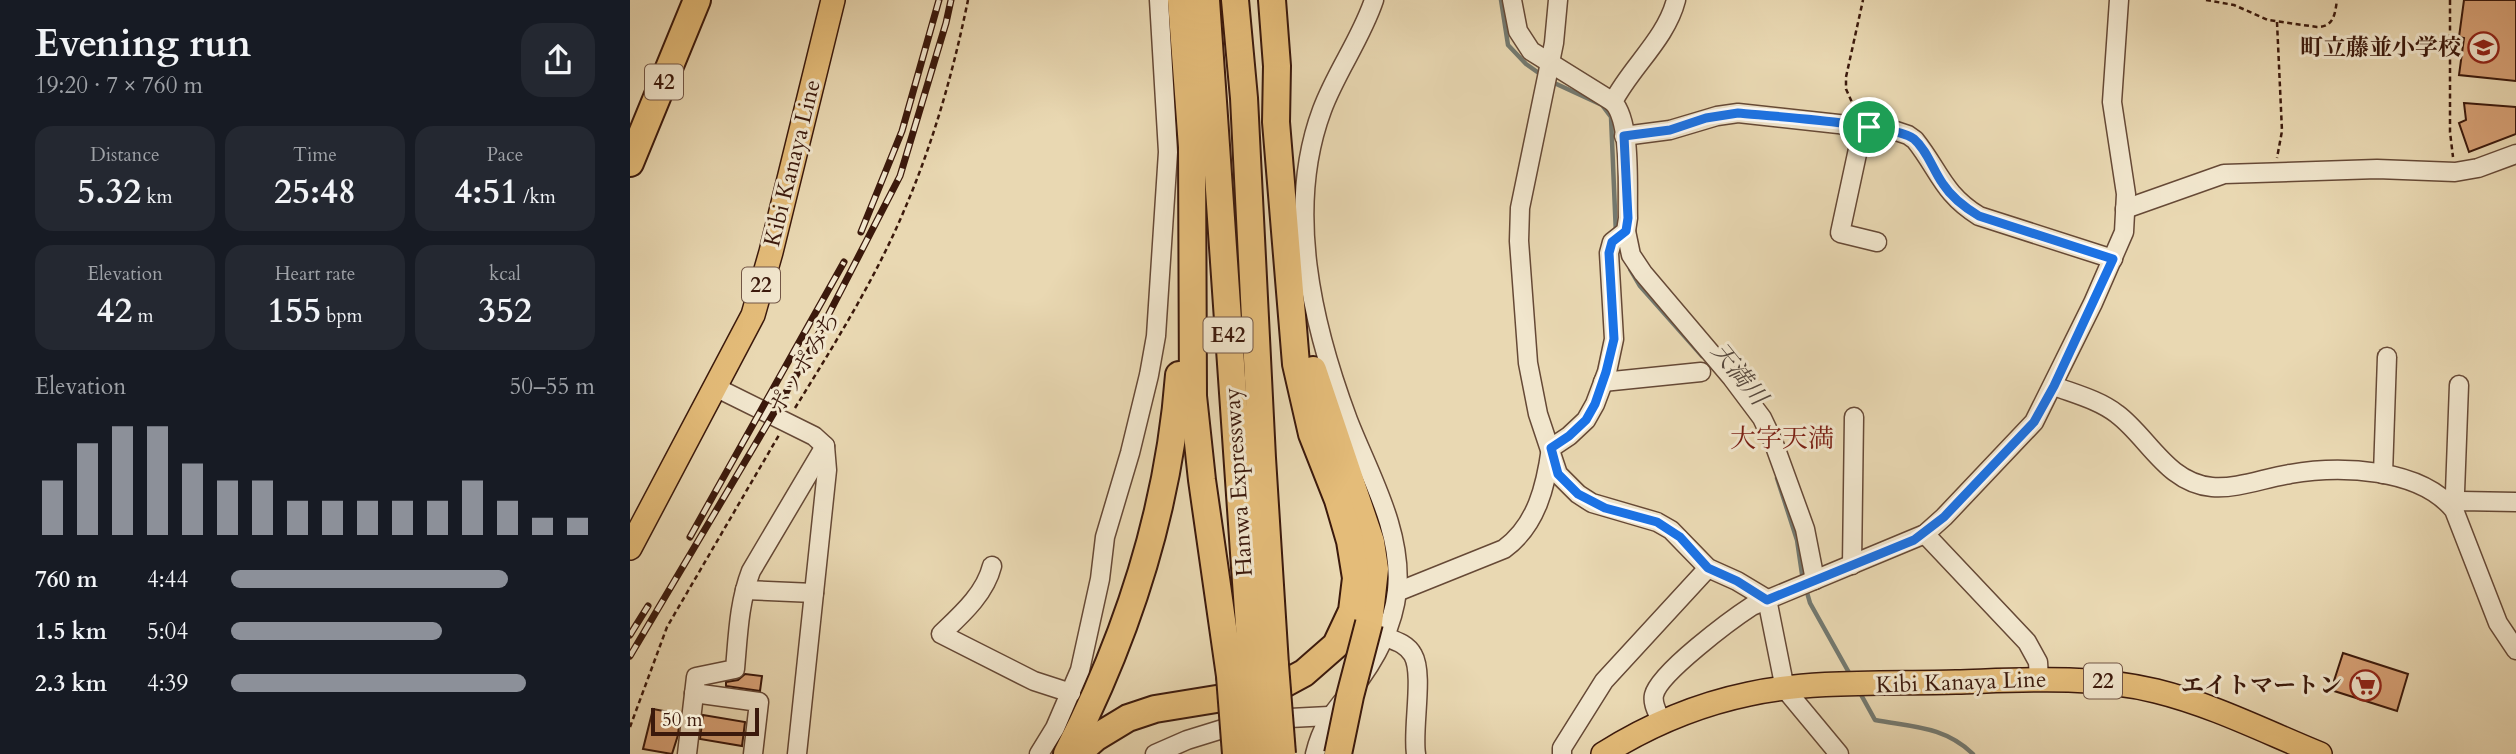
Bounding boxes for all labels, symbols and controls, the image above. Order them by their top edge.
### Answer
text: Evening run [35,18,251,70]
button: share [521,23,595,97]
school or university icon: 町立藤並小学校 [2467,30,2501,64]
place label: 町立藤並小学校 [2300,32,2461,63]
road number: 42 [645,64,683,100]
text: 19:20 · 7 × 760 m [35,70,203,101]
street label: Kibi Kanaya Line [756,76,828,250]
pin [1839,97,1899,157]
icon: arrive [1850,108,1888,146]
text: Distance [90,142,160,168]
text: Time [293,142,337,168]
text: Pace [487,142,523,168]
text: 5.32 [77,168,141,216]
text: 25:48 [274,168,356,216]
text: 4:51 [454,168,518,216]
text: km [141,184,173,210]
text: /km [518,184,556,210]
text: Elevation [87,261,163,287]
text: Heart rate [275,261,355,287]
text: kcal [489,261,521,287]
road number: 22 [742,268,780,302]
text: 42 [96,287,132,335]
text: 155 [267,287,321,335]
text: 352 [478,287,532,335]
text: m [132,303,154,329]
text: bpm [321,303,363,329]
street label: ポッポみち [761,306,847,420]
road number: E42 [1204,318,1252,352]
water label: 天満川 [1704,336,1776,415]
text: Elevation [35,371,126,402]
text: 50–55 m [510,371,595,402]
street label: Hanwa Expressway [1216,386,1260,578]
district label: 大字天満 [1730,421,1834,456]
text: 760 m [35,564,98,595]
text: 4:44 [147,564,188,595]
text: 1.5 km [35,616,107,647]
text: 5:04 [147,616,188,647]
street label: Kibi Kanaya Line [1875,664,2047,700]
road number: 22 [2084,664,2122,698]
text: 2.3 km [35,668,107,699]
text: 4:39 [147,668,188,699]
supermarket icon: エイトマートン [2348,668,2382,702]
place label: エイトマートン [2181,670,2342,701]
scale bar [651,705,760,737]
text: 50 m [662,707,703,733]

